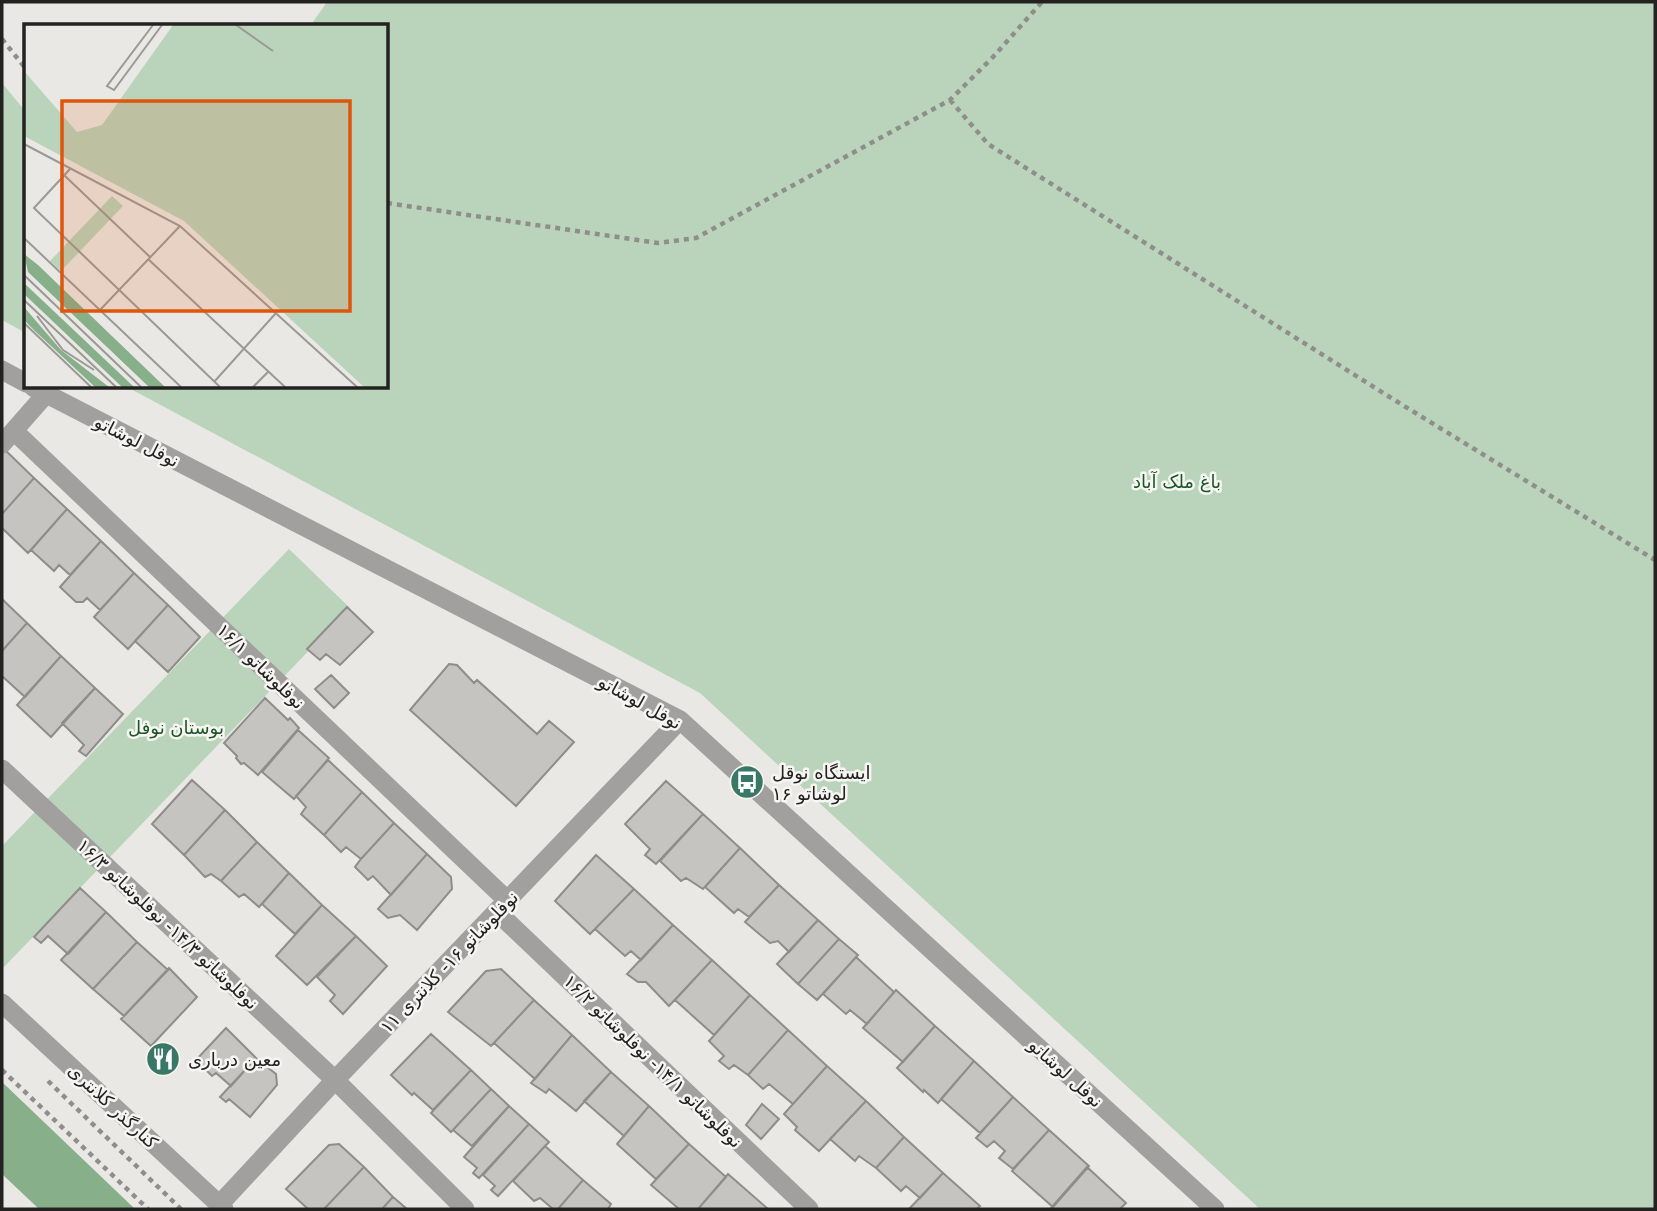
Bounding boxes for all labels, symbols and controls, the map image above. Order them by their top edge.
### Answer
inset map [24,24,388,388]
street label: نوفل لوشاتو [90,410,183,472]
park label: باغ ملک آباد [1133,470,1221,493]
street label: نوفلوشاتو ۱۶/۱ [212,619,309,714]
street label: نوفل لوشاتو [593,670,685,734]
park label: بوستان نوفل [128,717,224,739]
place label: ایستگاه نوقل لوشاتو ۱۶ [772,762,871,805]
bus stop icon: ایستگاه نوقل لوشاتو ۱۶ [728,763,766,801]
street label: نوفلوشاتو ۱۴/۳- نوفلوشاتو ۱۶/۳ [72,835,263,1014]
street label: نوفلوشاتو ۱۶- کلانتری ۱۱ [376,887,523,1038]
street label: نوفلوشاتو ۱۴/۱- نوفلوشاتو ۱۶/۲ [559,970,747,1153]
street label: نوفل لوشاتو [1023,1034,1107,1112]
restaurant icon: معین درباری [144,1040,182,1078]
place label: معین درباری [188,1049,281,1071]
street label: کنارگذر کلانتری [63,1059,162,1154]

